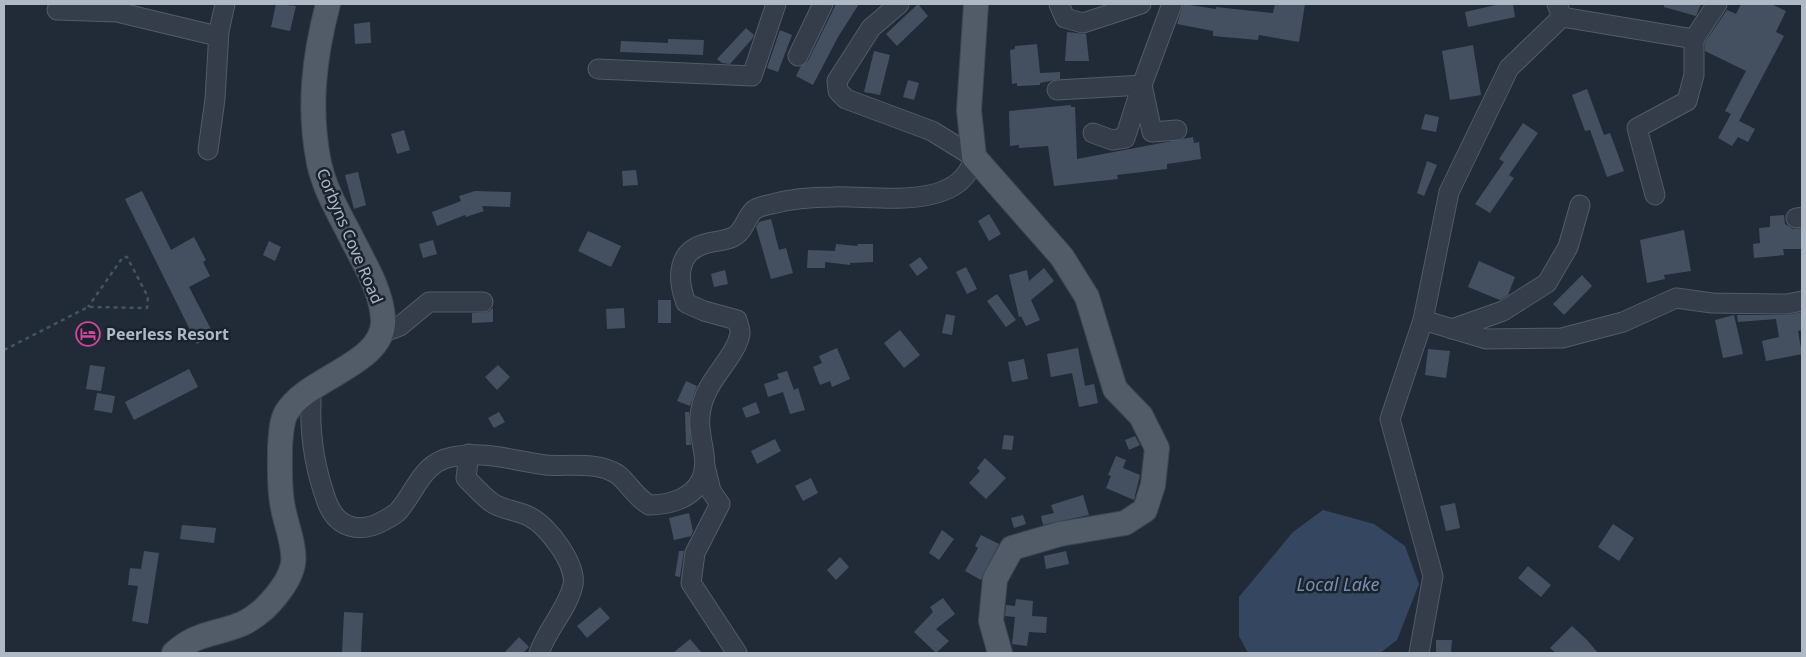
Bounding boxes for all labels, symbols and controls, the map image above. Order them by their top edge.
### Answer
street label: Corbyns Cove Road [312,165,388,307]
hotel icon: Peerless Resort [75,321,101,347]
place label: Peerless Resort [106,323,229,345]
water label: Local Lake [1297,572,1379,596]

